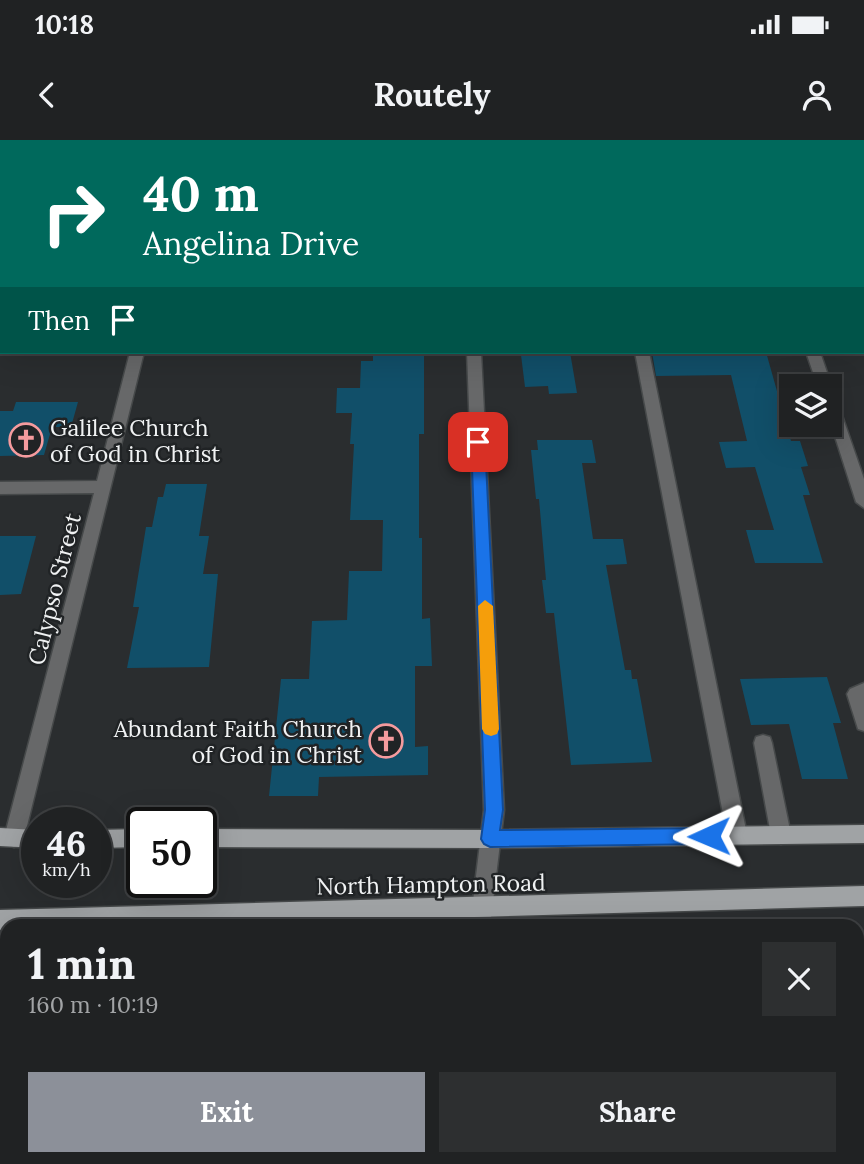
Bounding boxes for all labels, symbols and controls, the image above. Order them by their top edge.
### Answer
text: 10:18 [35,8,94,41]
text: Routely [373,74,491,115]
icon: back [28,76,66,114]
icon: person [798,76,836,114]
text: 40 m [143,162,259,224]
icon: right [28,168,119,259]
text: Angelina Drive [143,223,359,264]
icon: arrive [104,301,142,339]
text: Then [28,304,90,337]
map controls [779,374,842,437]
button: layers [779,374,842,437]
pin [448,412,508,472]
place label: Galilee Church of God in Christ [50,413,220,468]
church icon: Galilee Church of God in Christ [7,421,45,459]
icon: arrive [459,423,497,461]
street label: Calypso Street [21,510,87,668]
place label: Abundant Faith Church of God in Christ [113,714,362,769]
church icon: Abundant Faith Church of God in Christ [367,722,405,760]
position arrow [672,799,746,873]
speed limit sign: 50 [126,807,217,898]
text: 46 [47,821,86,866]
text: km/h [42,858,91,881]
street label: North Hampton Road [316,867,546,900]
text: 1 min [28,937,135,991]
button: close [762,942,836,1016]
text: 160 m · 10:19 [28,990,158,1019]
button: Exit [28,1072,425,1152]
button: Share [439,1072,836,1152]

